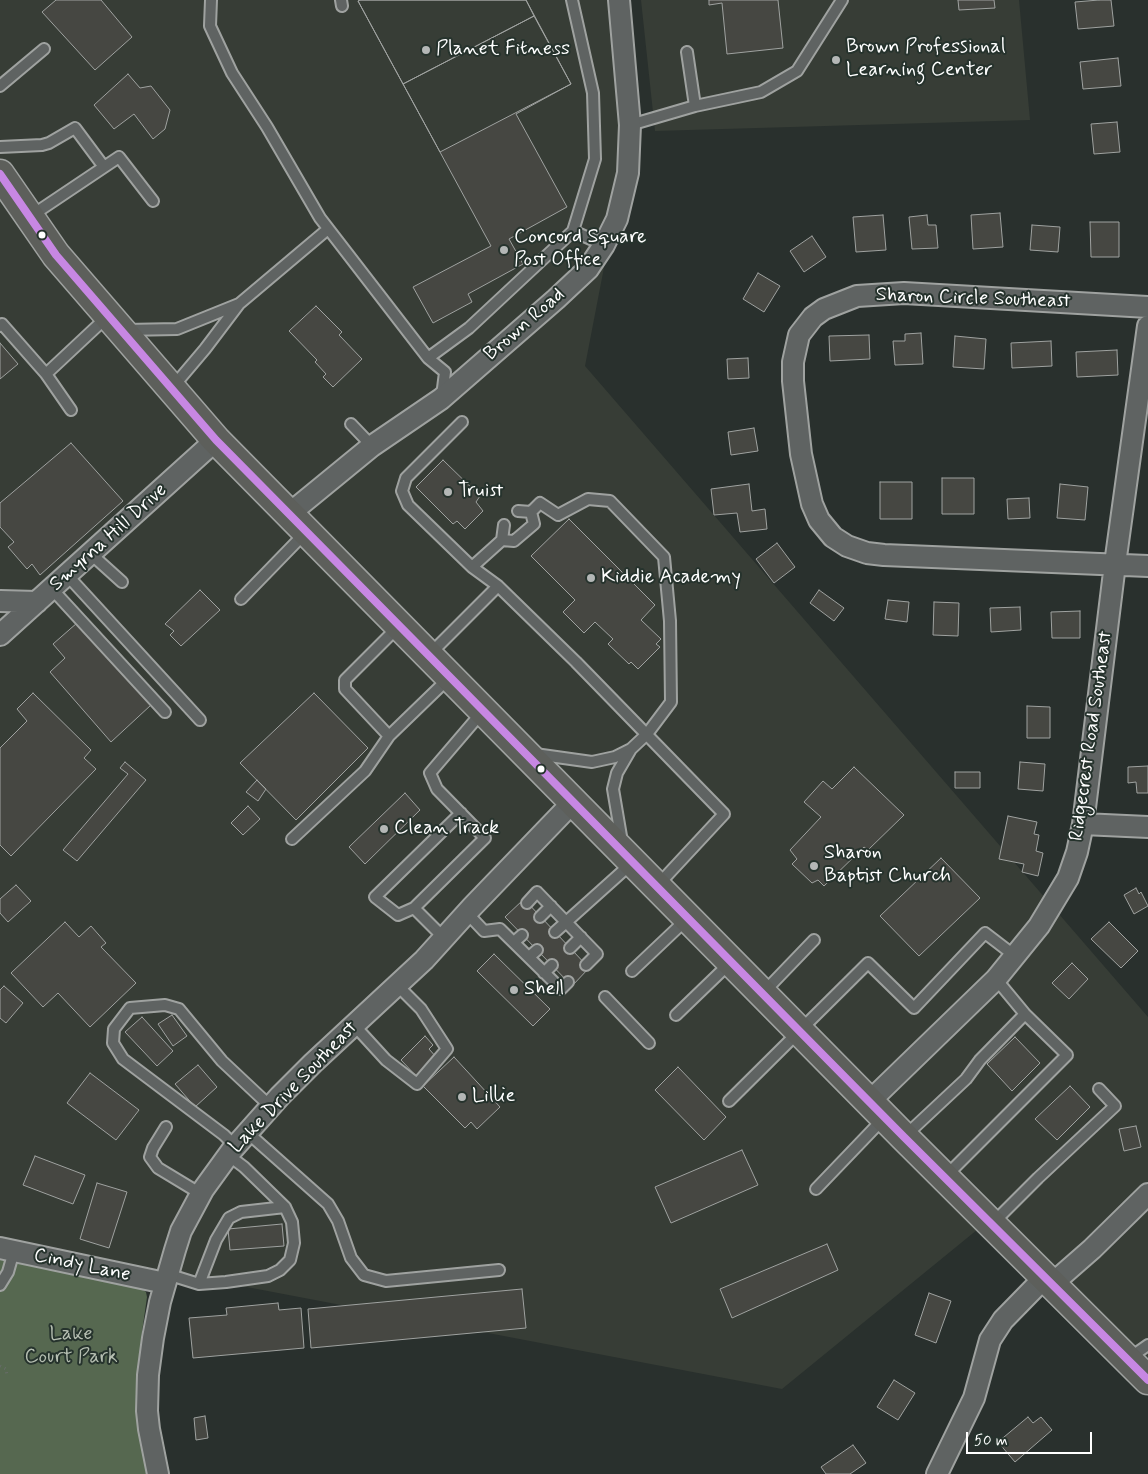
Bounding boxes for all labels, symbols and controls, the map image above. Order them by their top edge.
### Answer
place label: Brown Professional Learning Center [846,36,1006,83]
place label: Planet Fitness [436,38,570,62]
marker: Planet Fitness [420,44,432,56]
marker: Brown Professional Learning Center [830,54,842,66]
place label: Concord Square Post Office [514,226,646,273]
unlabelled marker [37,230,47,240]
marker: Concord Square Post Office [498,244,510,256]
street label: Brown Road [480,283,570,367]
street label: Sharon Circle Southeast [875,284,1071,314]
street label: Smyrna Hill Drive [45,479,173,597]
place label: Truist [458,480,503,504]
marker: Truist [442,486,454,498]
place label: Kiddie Academy [601,566,741,590]
marker: Kiddie Academy [585,572,597,584]
street label: Ridgecrest Road Southeast [1065,630,1119,842]
unlabelled marker [536,764,546,774]
place label: Clean Track [394,817,499,841]
marker: Clean Track [378,823,390,835]
place label: Sharon Baptist Church [824,842,951,889]
marker: Sharon Baptist Church [808,860,820,872]
place label: Shell [524,978,564,1002]
marker: Shell [508,984,520,996]
street label: Lake Drive Southeast [225,1017,363,1159]
place label: Lillie [472,1085,515,1109]
marker: Lillie [456,1091,468,1103]
street label: Cindy Lane [31,1244,133,1288]
park label: Lake Court Park [24,1323,118,1370]
scale bar [968,1422,1094,1454]
text: 50 m [974,1431,1008,1451]

